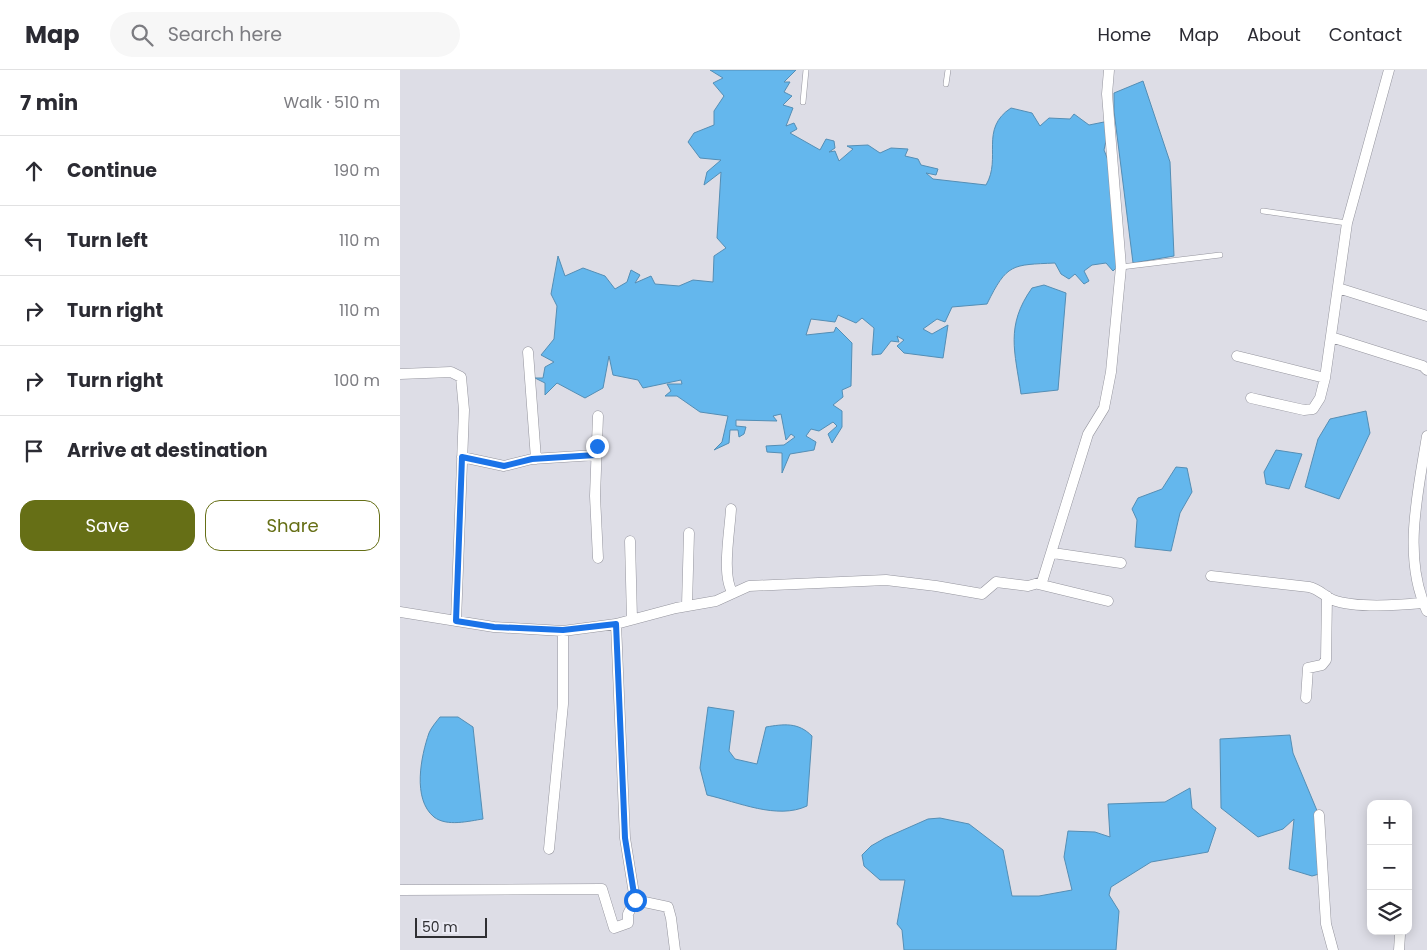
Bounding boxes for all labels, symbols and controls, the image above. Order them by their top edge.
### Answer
search box [110,12,460,57]
text: Map [25,18,80,51]
icon: search [128,21,156,49]
text: Search here [168,21,282,48]
text: Home [1097,22,1151,47]
text: Map [1179,22,1219,47]
text: About [1247,22,1301,47]
text: Contact [1329,22,1402,47]
text: 7 min [20,88,78,117]
text: Walk · 510 m [283,91,380,114]
icon: ahead [20,157,48,185]
text: Continue [67,157,157,184]
text: 190 m [334,159,380,182]
icon: left [20,227,48,255]
text: Turn left [67,227,148,254]
text: 110 m [339,229,380,252]
icon: right [20,297,48,325]
text: Turn right [67,297,163,324]
text: 110 m [339,299,380,322]
icon: right [20,367,48,395]
text: Turn right [67,367,163,394]
text: 100 m [334,369,380,392]
route end [586,435,609,458]
icon: arrive [20,437,48,465]
text: Arrive at destination [67,437,268,464]
button: Save [20,500,195,551]
button: Share [205,500,380,551]
map controls [1367,800,1412,935]
button: + [1367,800,1412,845]
button: − [1367,845,1412,890]
route start [624,889,647,912]
button: layers [1367,890,1412,935]
scale bar [415,915,488,938]
text: 50 m [422,917,458,937]

